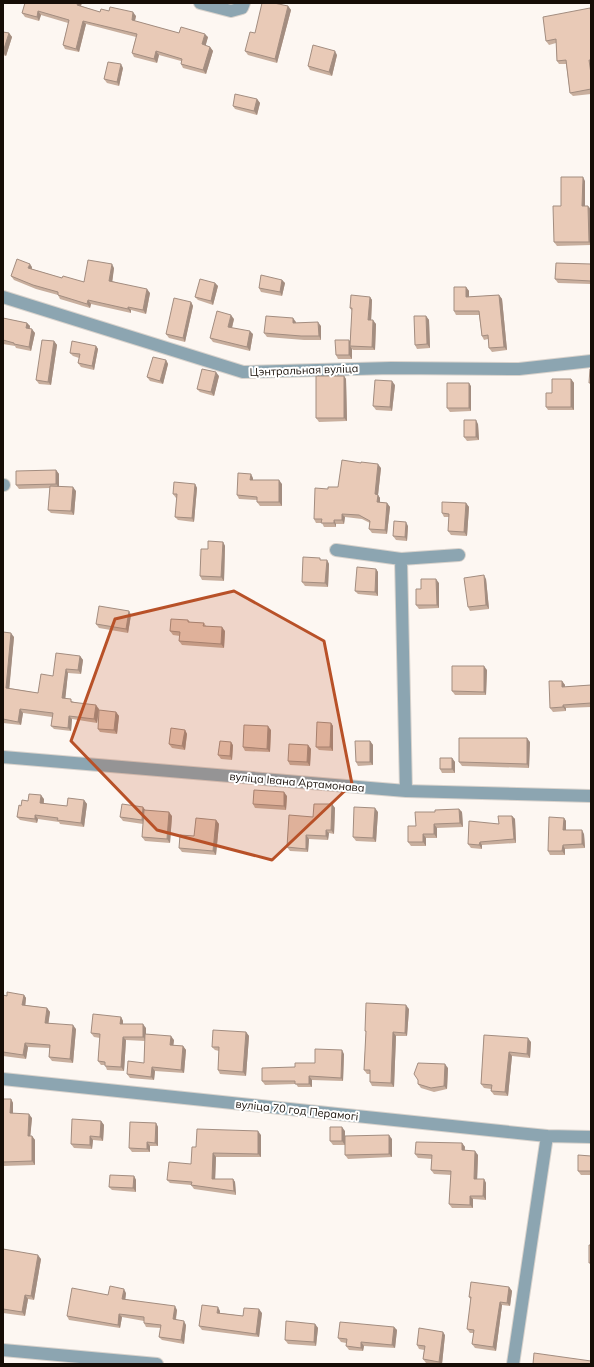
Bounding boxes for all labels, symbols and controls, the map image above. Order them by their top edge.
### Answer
street label: Цэнтральная вуліца [249,361,359,379]
street label: вуліца Івана Артамонава [229,769,365,795]
street label: вуліца 70 год Перамогі [235,1097,359,1123]

